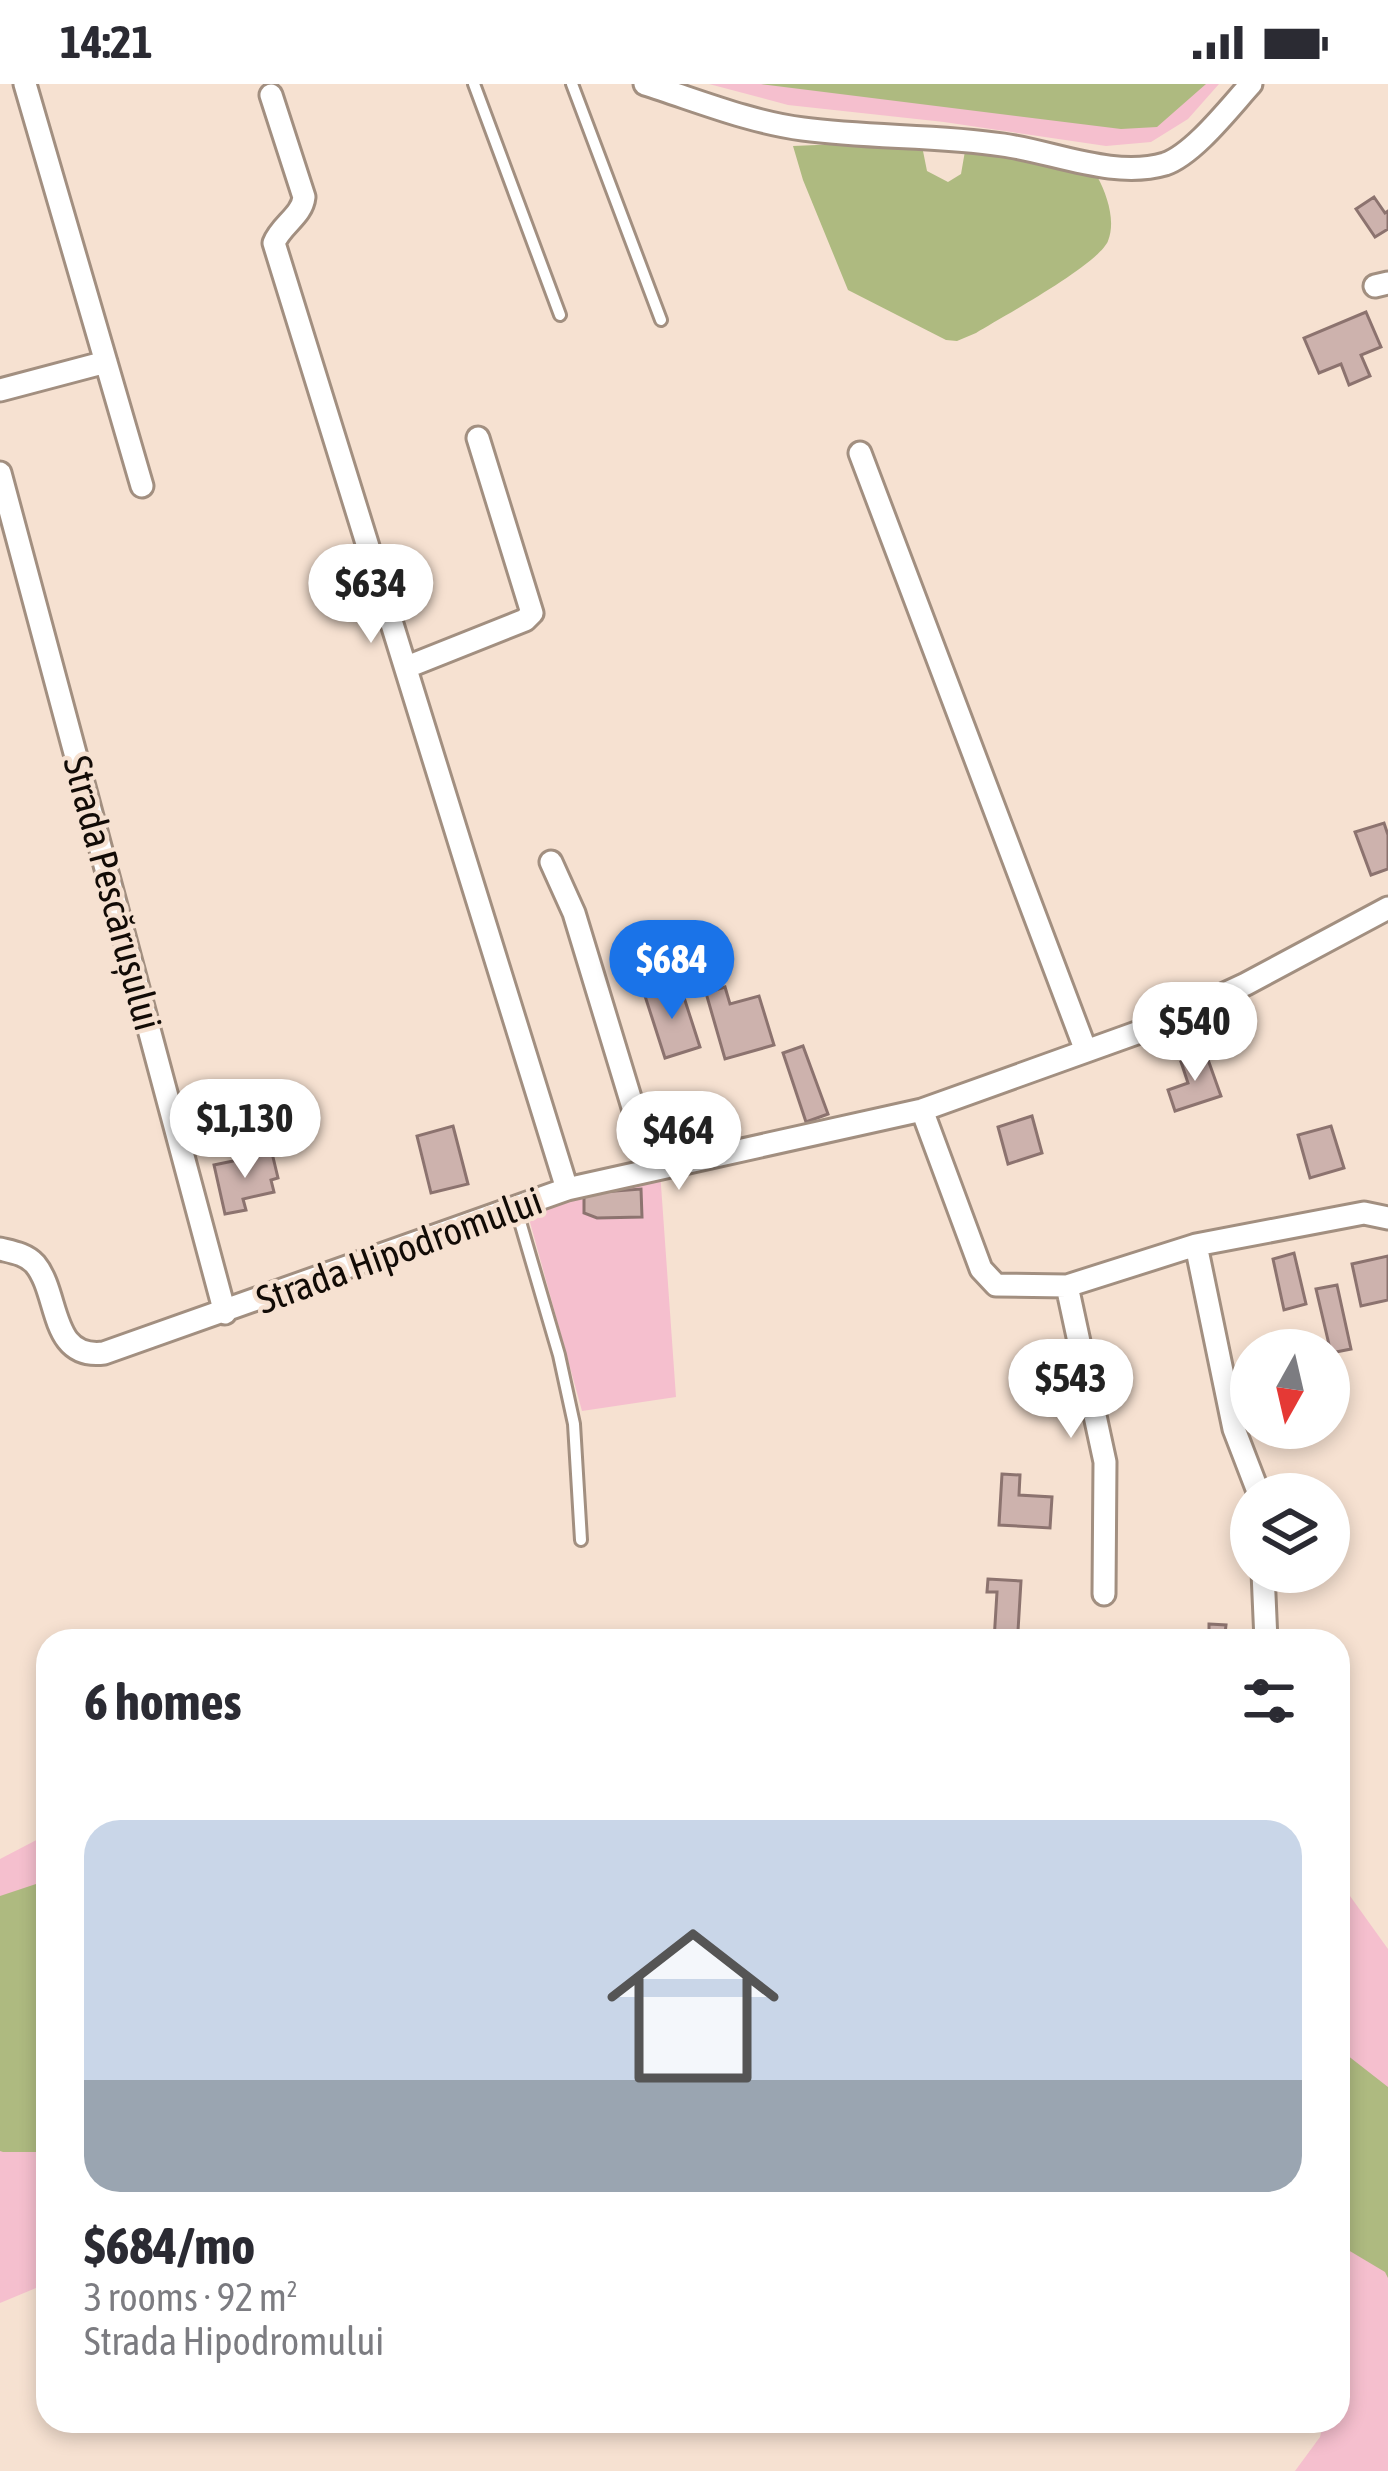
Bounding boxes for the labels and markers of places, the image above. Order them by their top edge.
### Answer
pin: $634 [300,544,442,646]
pin: $684 [601,920,743,1022]
pin: $540 [1124,982,1266,1084]
pin: $1,130 [147,1079,343,1181]
pin: $464 [608,1091,750,1193]
pin: $543 [1000,1339,1142,1441]

